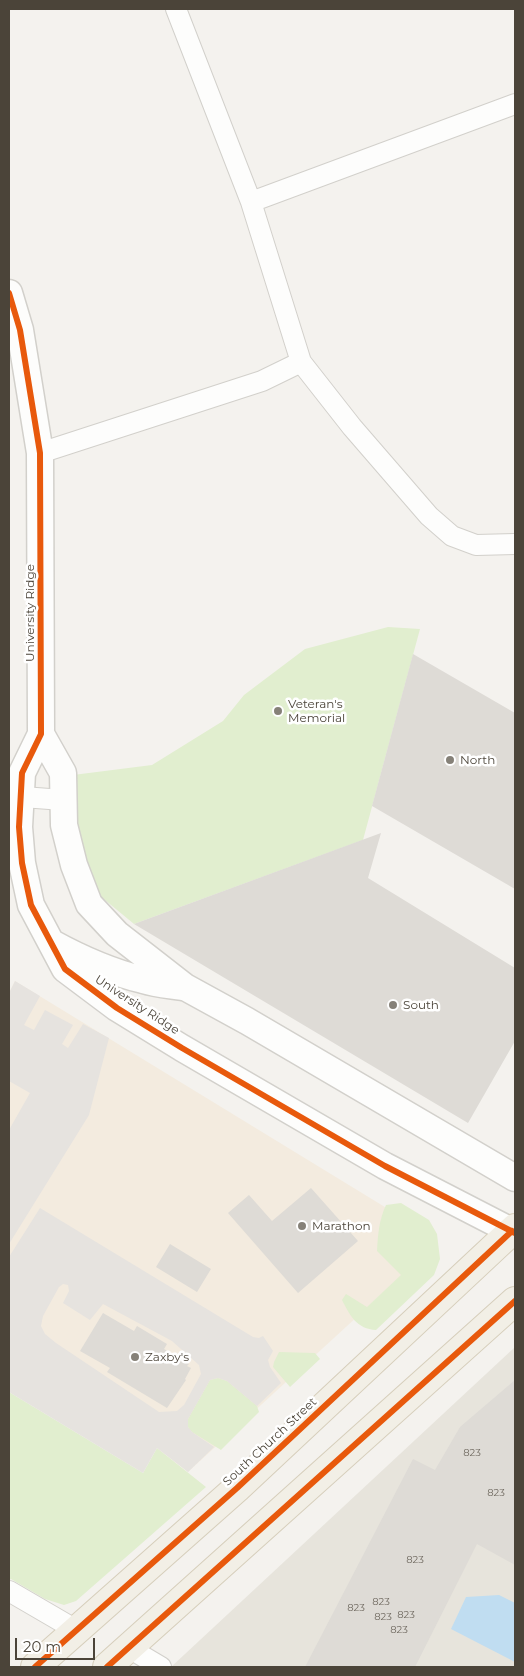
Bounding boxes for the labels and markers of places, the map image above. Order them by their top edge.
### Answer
place label: Veteran's Memorial [288,697,345,725]
marker: Veteran's Memorial [272,705,284,717]
place label: North [460,753,495,767]
marker: North [444,754,456,766]
place label: South [403,998,439,1012]
marker: South [387,999,399,1011]
place label: Marathon [312,1219,371,1233]
marker: Marathon [296,1220,308,1232]
place label: Zaxby's [145,1350,189,1364]
marker: Zaxby's [129,1351,141,1363]

